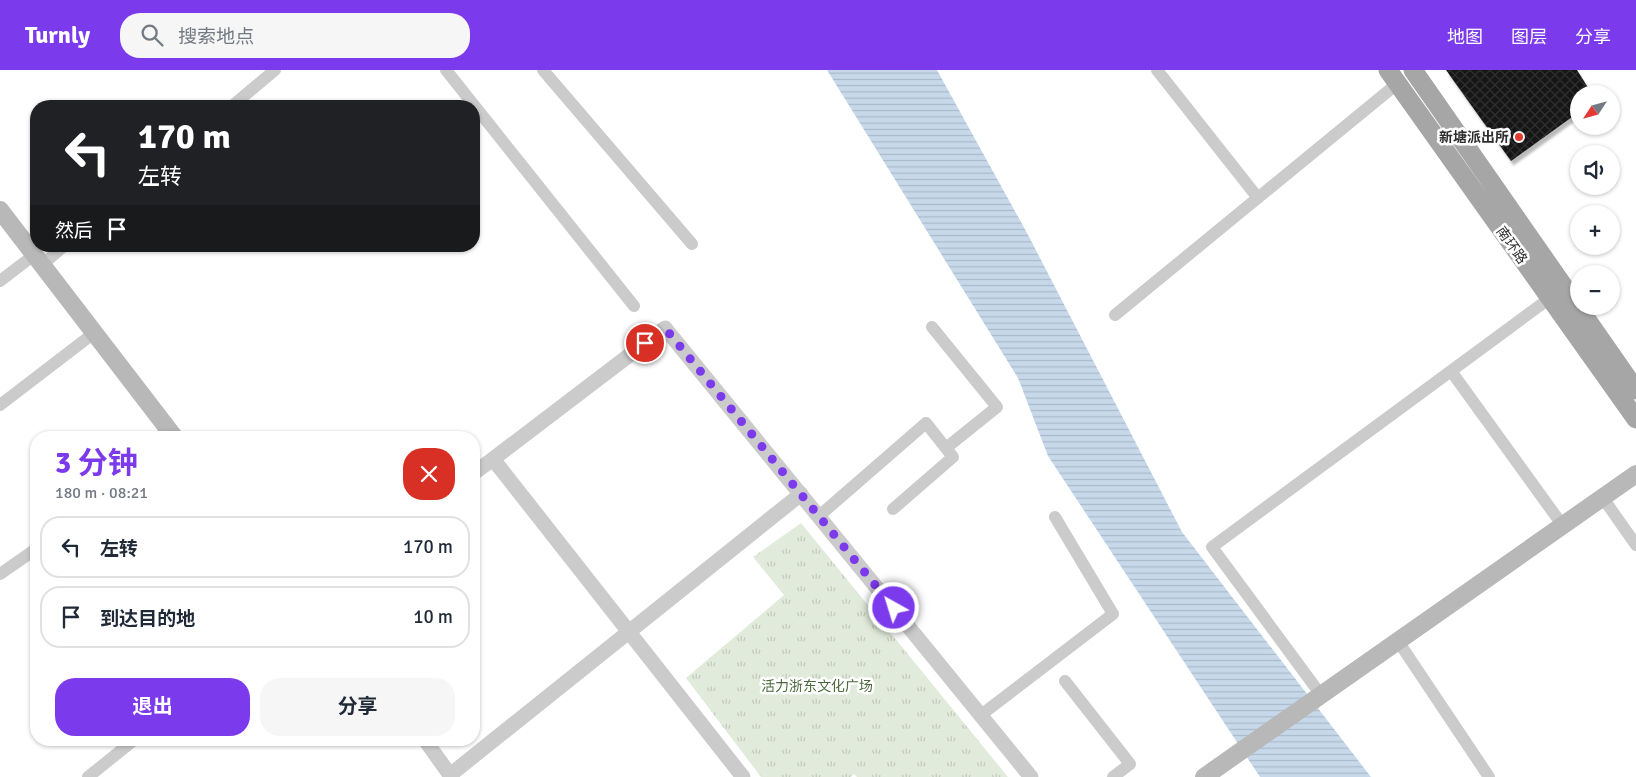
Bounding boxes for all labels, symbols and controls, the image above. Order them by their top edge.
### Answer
search box [120,13,470,58]
text: Turnly [25,20,90,50]
icon: search [138,21,166,49]
text: 搜索地点 [178,25,254,49]
text: 地图 [1447,26,1483,48]
text: 图层 [1511,26,1547,48]
text: 分享 [1575,26,1611,48]
north arrow [1570,85,1620,135]
map controls [1570,85,1620,315]
text: 170 m [138,115,231,158]
icon: left [55,120,120,185]
place label: 新塘派出所 [1439,129,1509,146]
marker: 新塘派出所 [1513,131,1525,143]
button: sound [1570,145,1620,195]
text: 左转 [138,163,182,190]
button: + [1570,205,1620,255]
icon: arrive [103,215,131,243]
text: 然后 [55,219,93,243]
street label: 南环路 [1493,223,1531,267]
button: − [1570,265,1620,315]
pin [624,322,666,364]
icon: arrive [631,329,659,357]
text: 3 分钟 [55,445,138,482]
button: close [403,448,455,500]
text: 180 m · 08:21 [55,483,148,503]
icon: left [57,533,85,561]
text: 170 m [403,535,453,559]
text: 左转 [100,537,138,561]
position arrow [867,581,919,633]
icon: arrive [57,603,85,631]
text: 10 m [413,605,453,629]
text: 到达目的地 [100,607,195,631]
button: 退出 [55,678,250,736]
button: 分享 [260,678,455,736]
park label: 活力浙东文化广场 [761,678,873,695]

